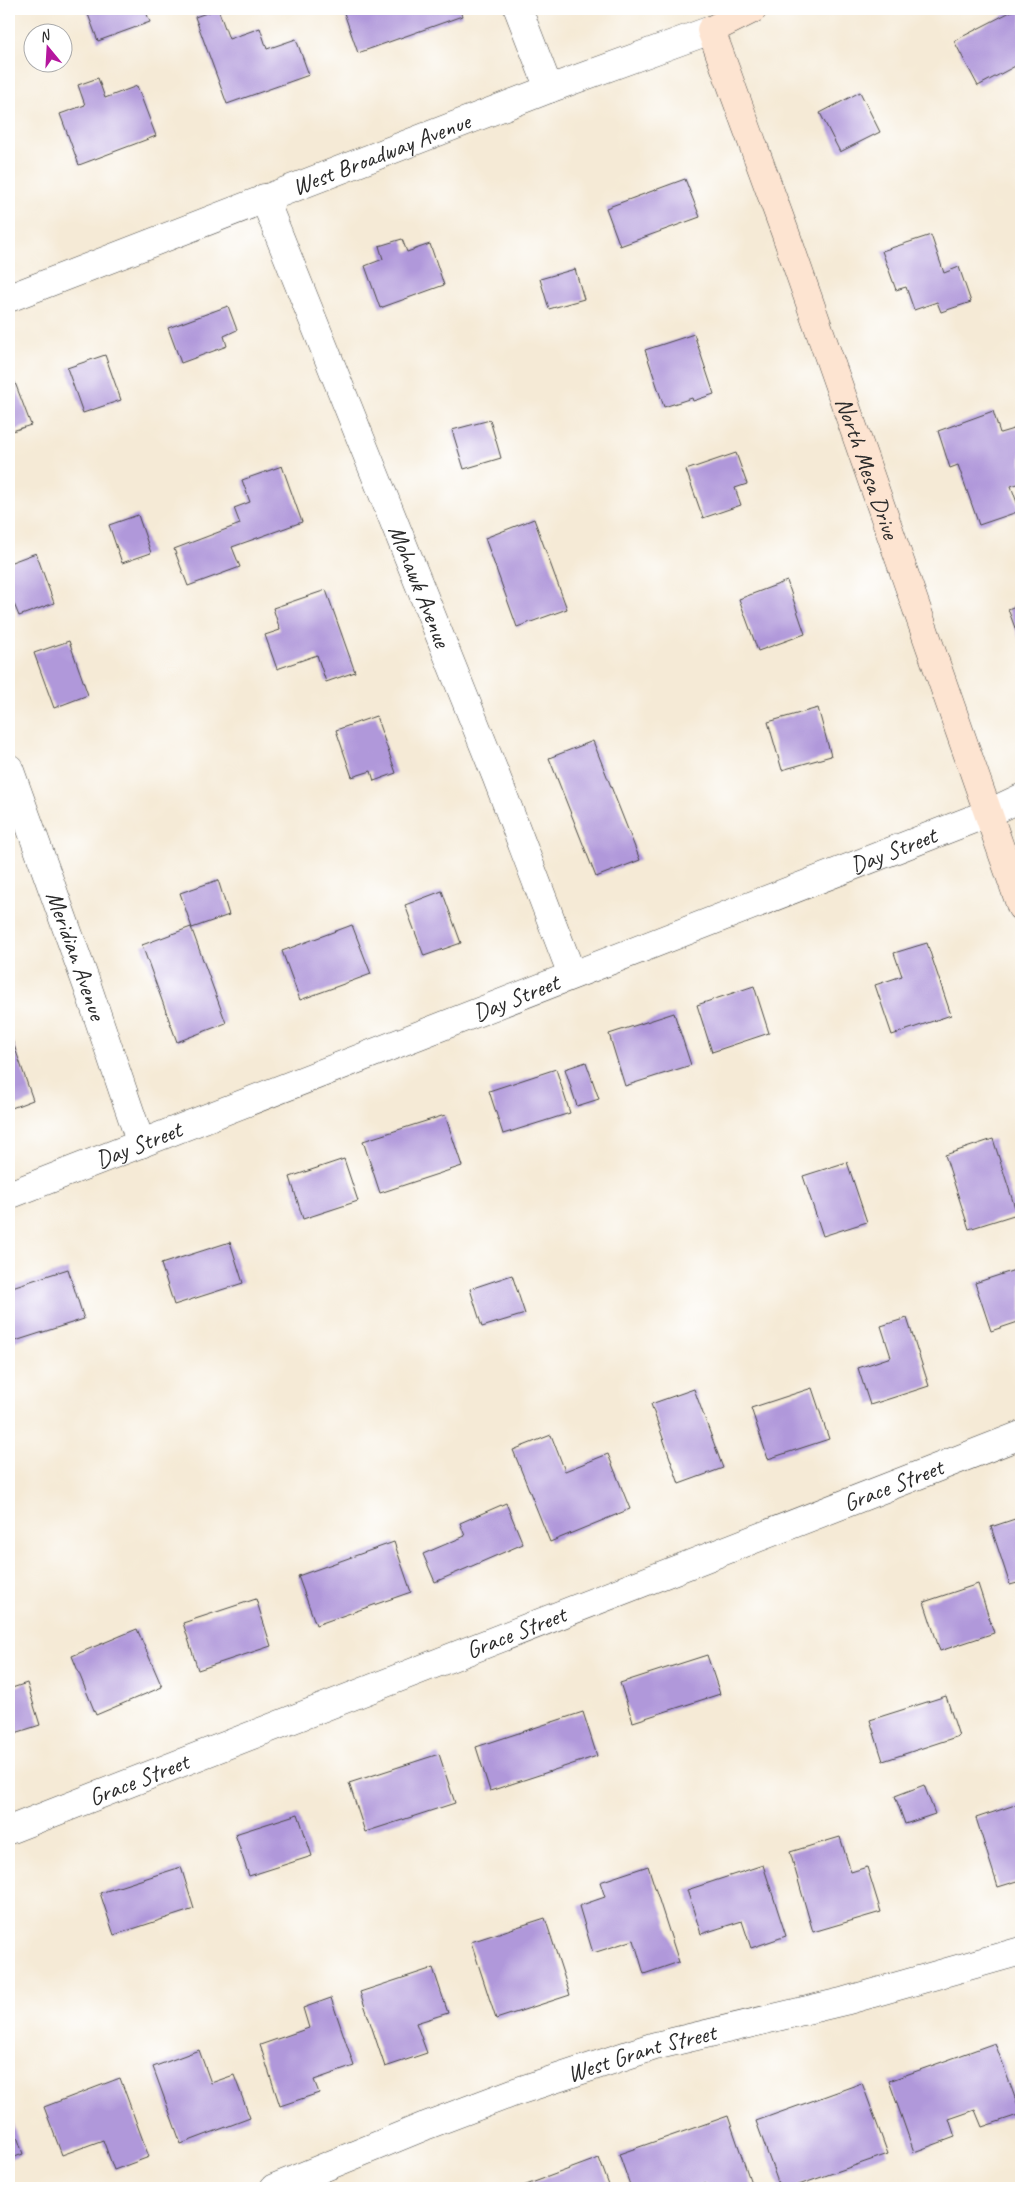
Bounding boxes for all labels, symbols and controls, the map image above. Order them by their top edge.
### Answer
north arrow [22,22,72,72]
text: N [37,26,53,46]
street label: West Broadway Avenue [288,105,476,202]
street label: North Mesa Drive [829,393,907,545]
street label: Mohawk Avenue [382,521,458,653]
street label: Day Street [846,819,942,881]
street label: Meridian Avenue [39,887,113,1026]
street label: Day Street [469,966,565,1028]
street label: Day Street [91,1114,188,1175]
street label: Grace Street [839,1451,949,1518]
street label: Grace Street [462,1598,572,1665]
street label: Grace Street [84,1746,195,1812]
street label: West Grant Street [563,2017,721,2089]

